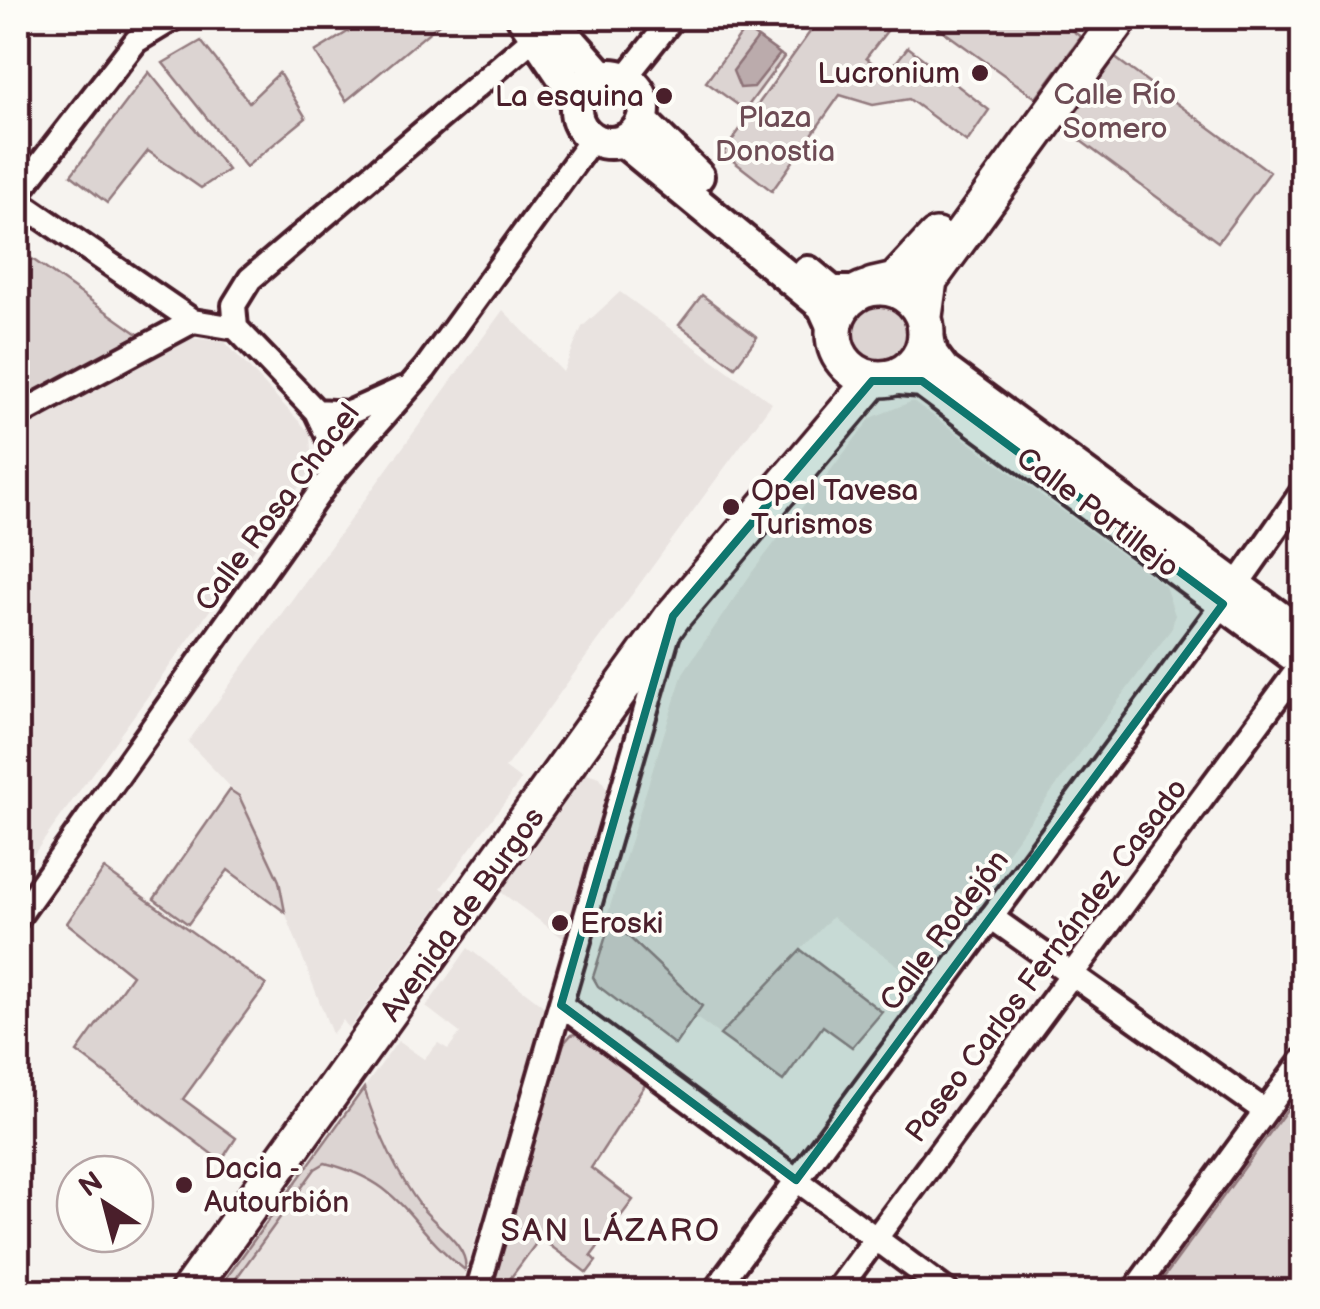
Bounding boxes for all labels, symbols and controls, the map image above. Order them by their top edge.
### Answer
place label: Lucronium [817,56,960,92]
marker: Lucronium [969,62,991,84]
park label: Calle Río Somero [1054,77,1176,147]
place label: La esquina [495,79,644,115]
marker: La esquina [653,85,675,107]
park label: Plaza Donostia [715,100,835,170]
street label: Calle Rosa Chacel [188,397,368,619]
street label: Calle Portillejo [1009,440,1186,586]
place label: Opel Tavesa Turismos [751,473,919,543]
marker: Opel Tavesa Turismos [720,496,742,518]
street label: Paseo Carlos Fernández Casado [898,772,1195,1150]
street label: Avenida de Burgos [373,801,553,1029]
street label: Calle Rodejón [873,843,1017,1018]
place label: Eroski [580,906,664,942]
marker: Eroski [549,912,571,934]
place label: Dacia - Autourbión [204,1151,349,1221]
north arrow [55,1154,155,1254]
text: N [73,1165,109,1205]
marker: Dacia - Autourbión [173,1174,195,1196]
district label: SAN LÁZARO [500,1211,722,1251]

